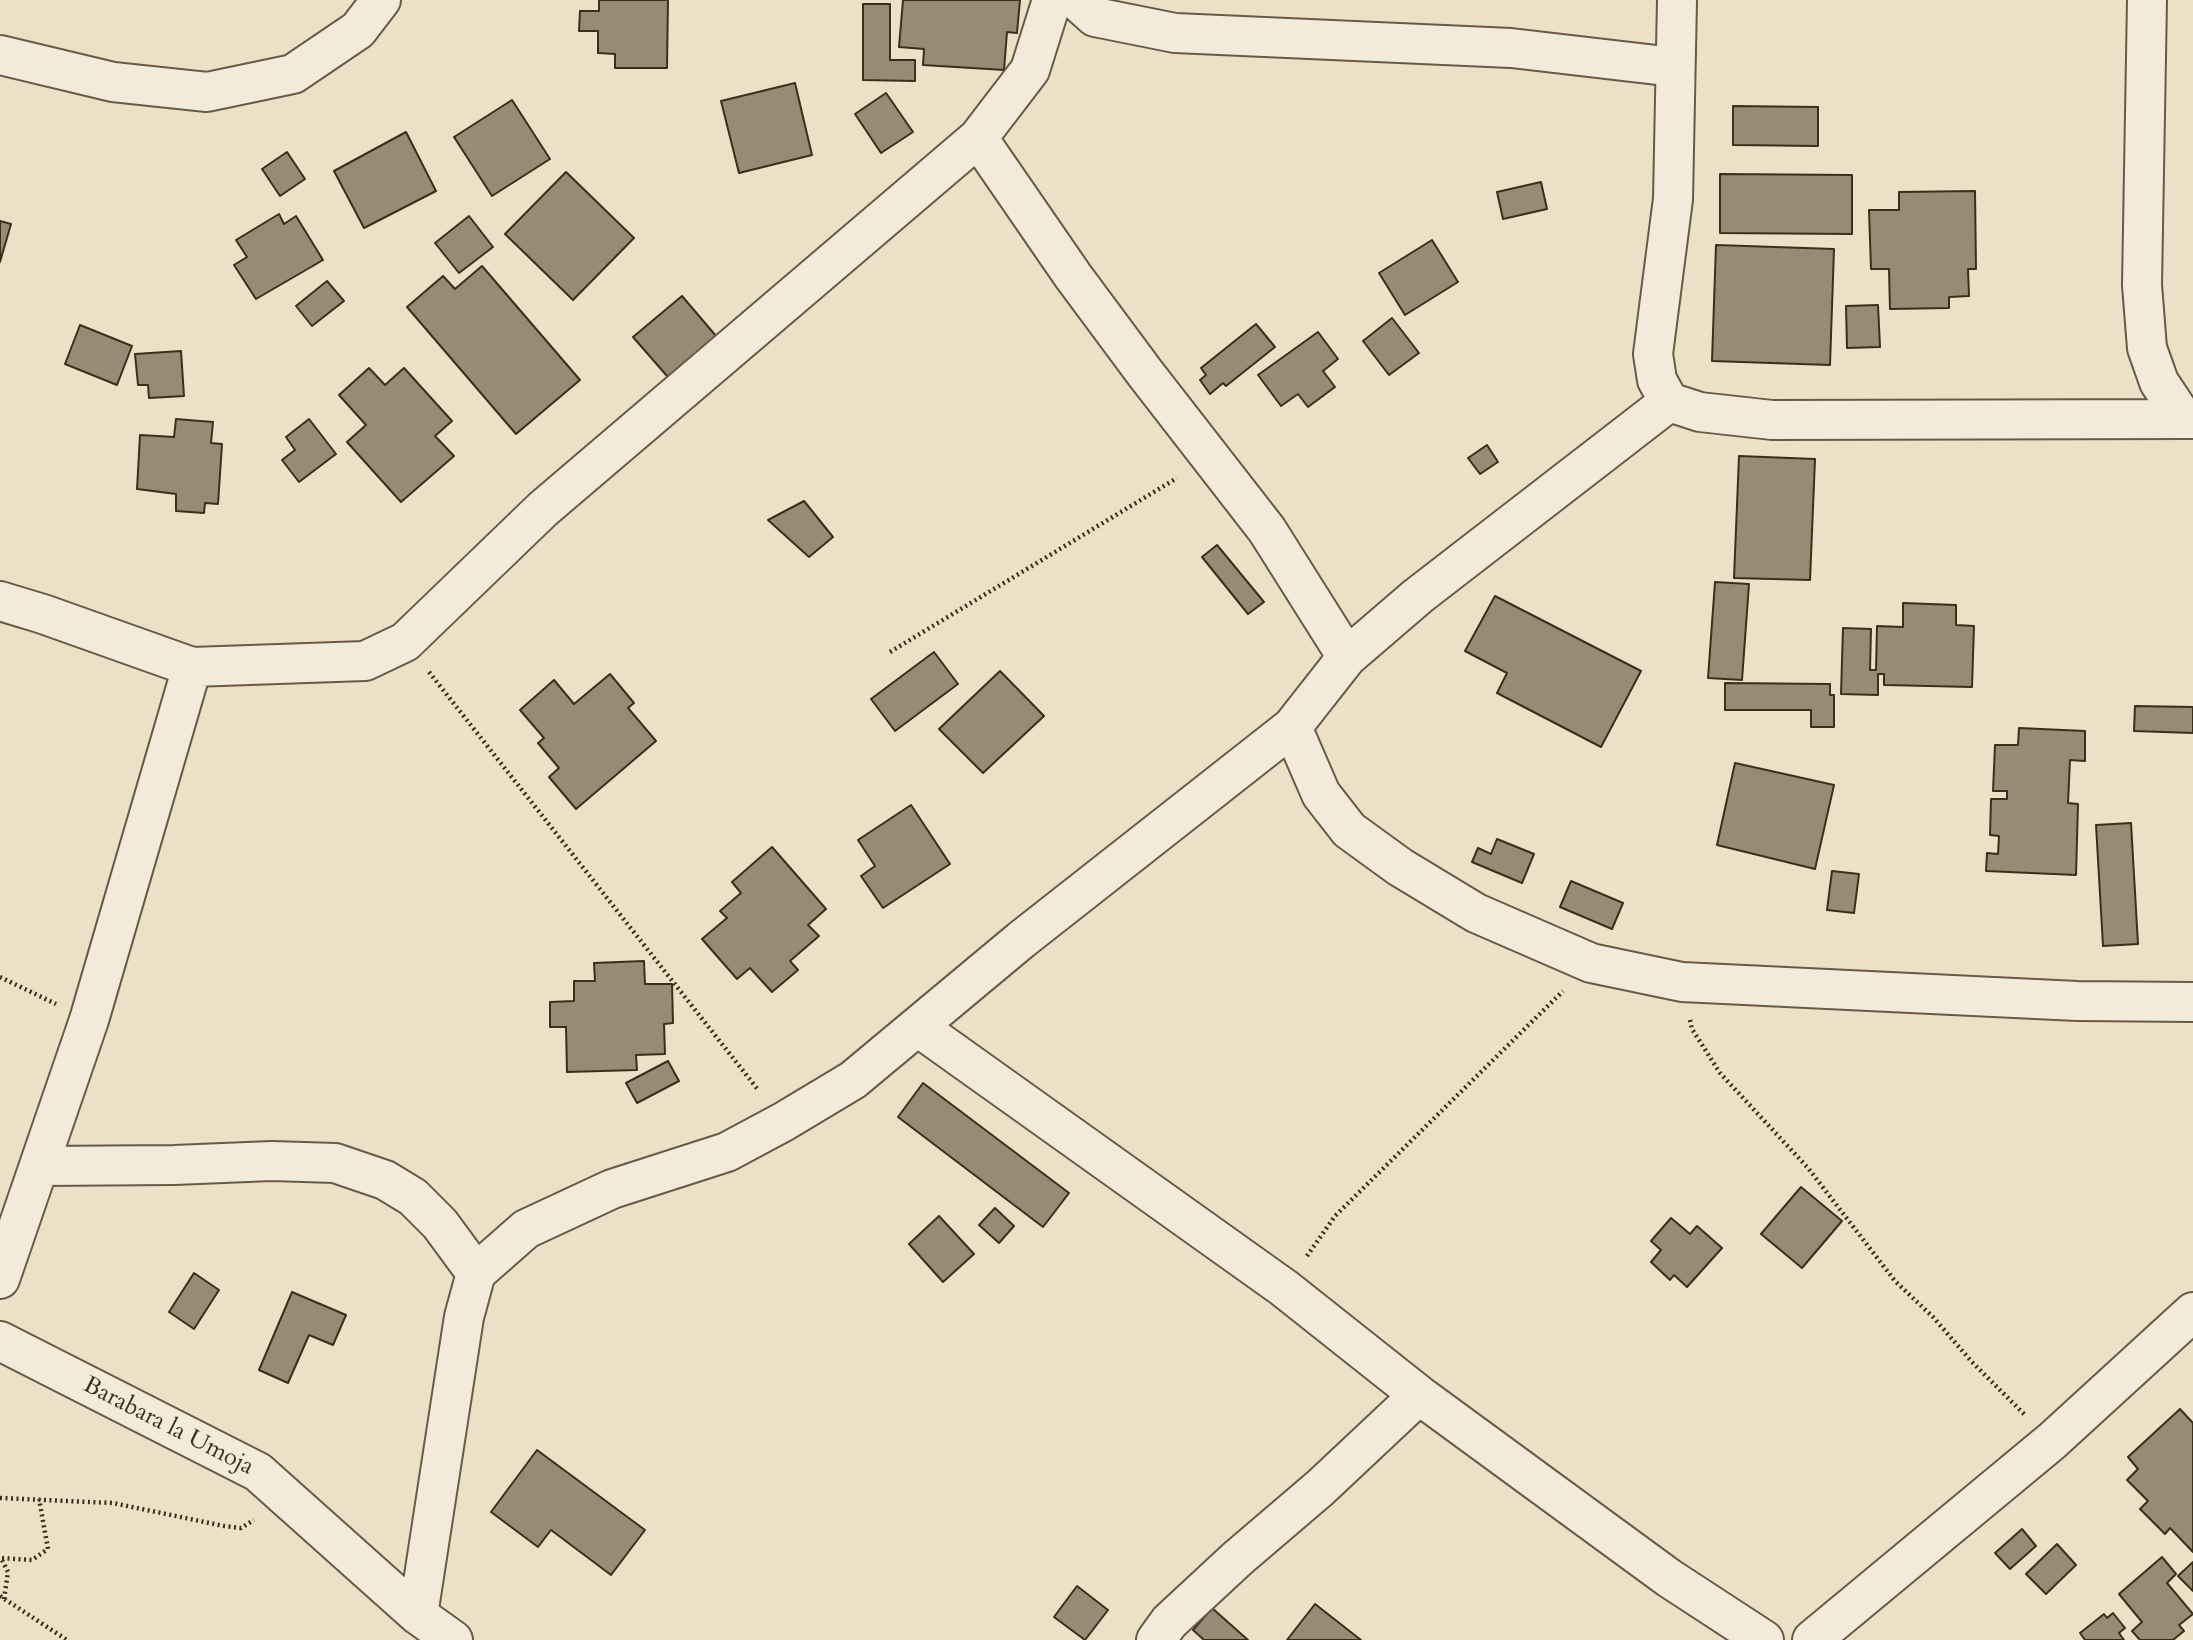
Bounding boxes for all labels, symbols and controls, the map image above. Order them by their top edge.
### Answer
street label: Barabara la Umoja [78,1372,258,1482]

